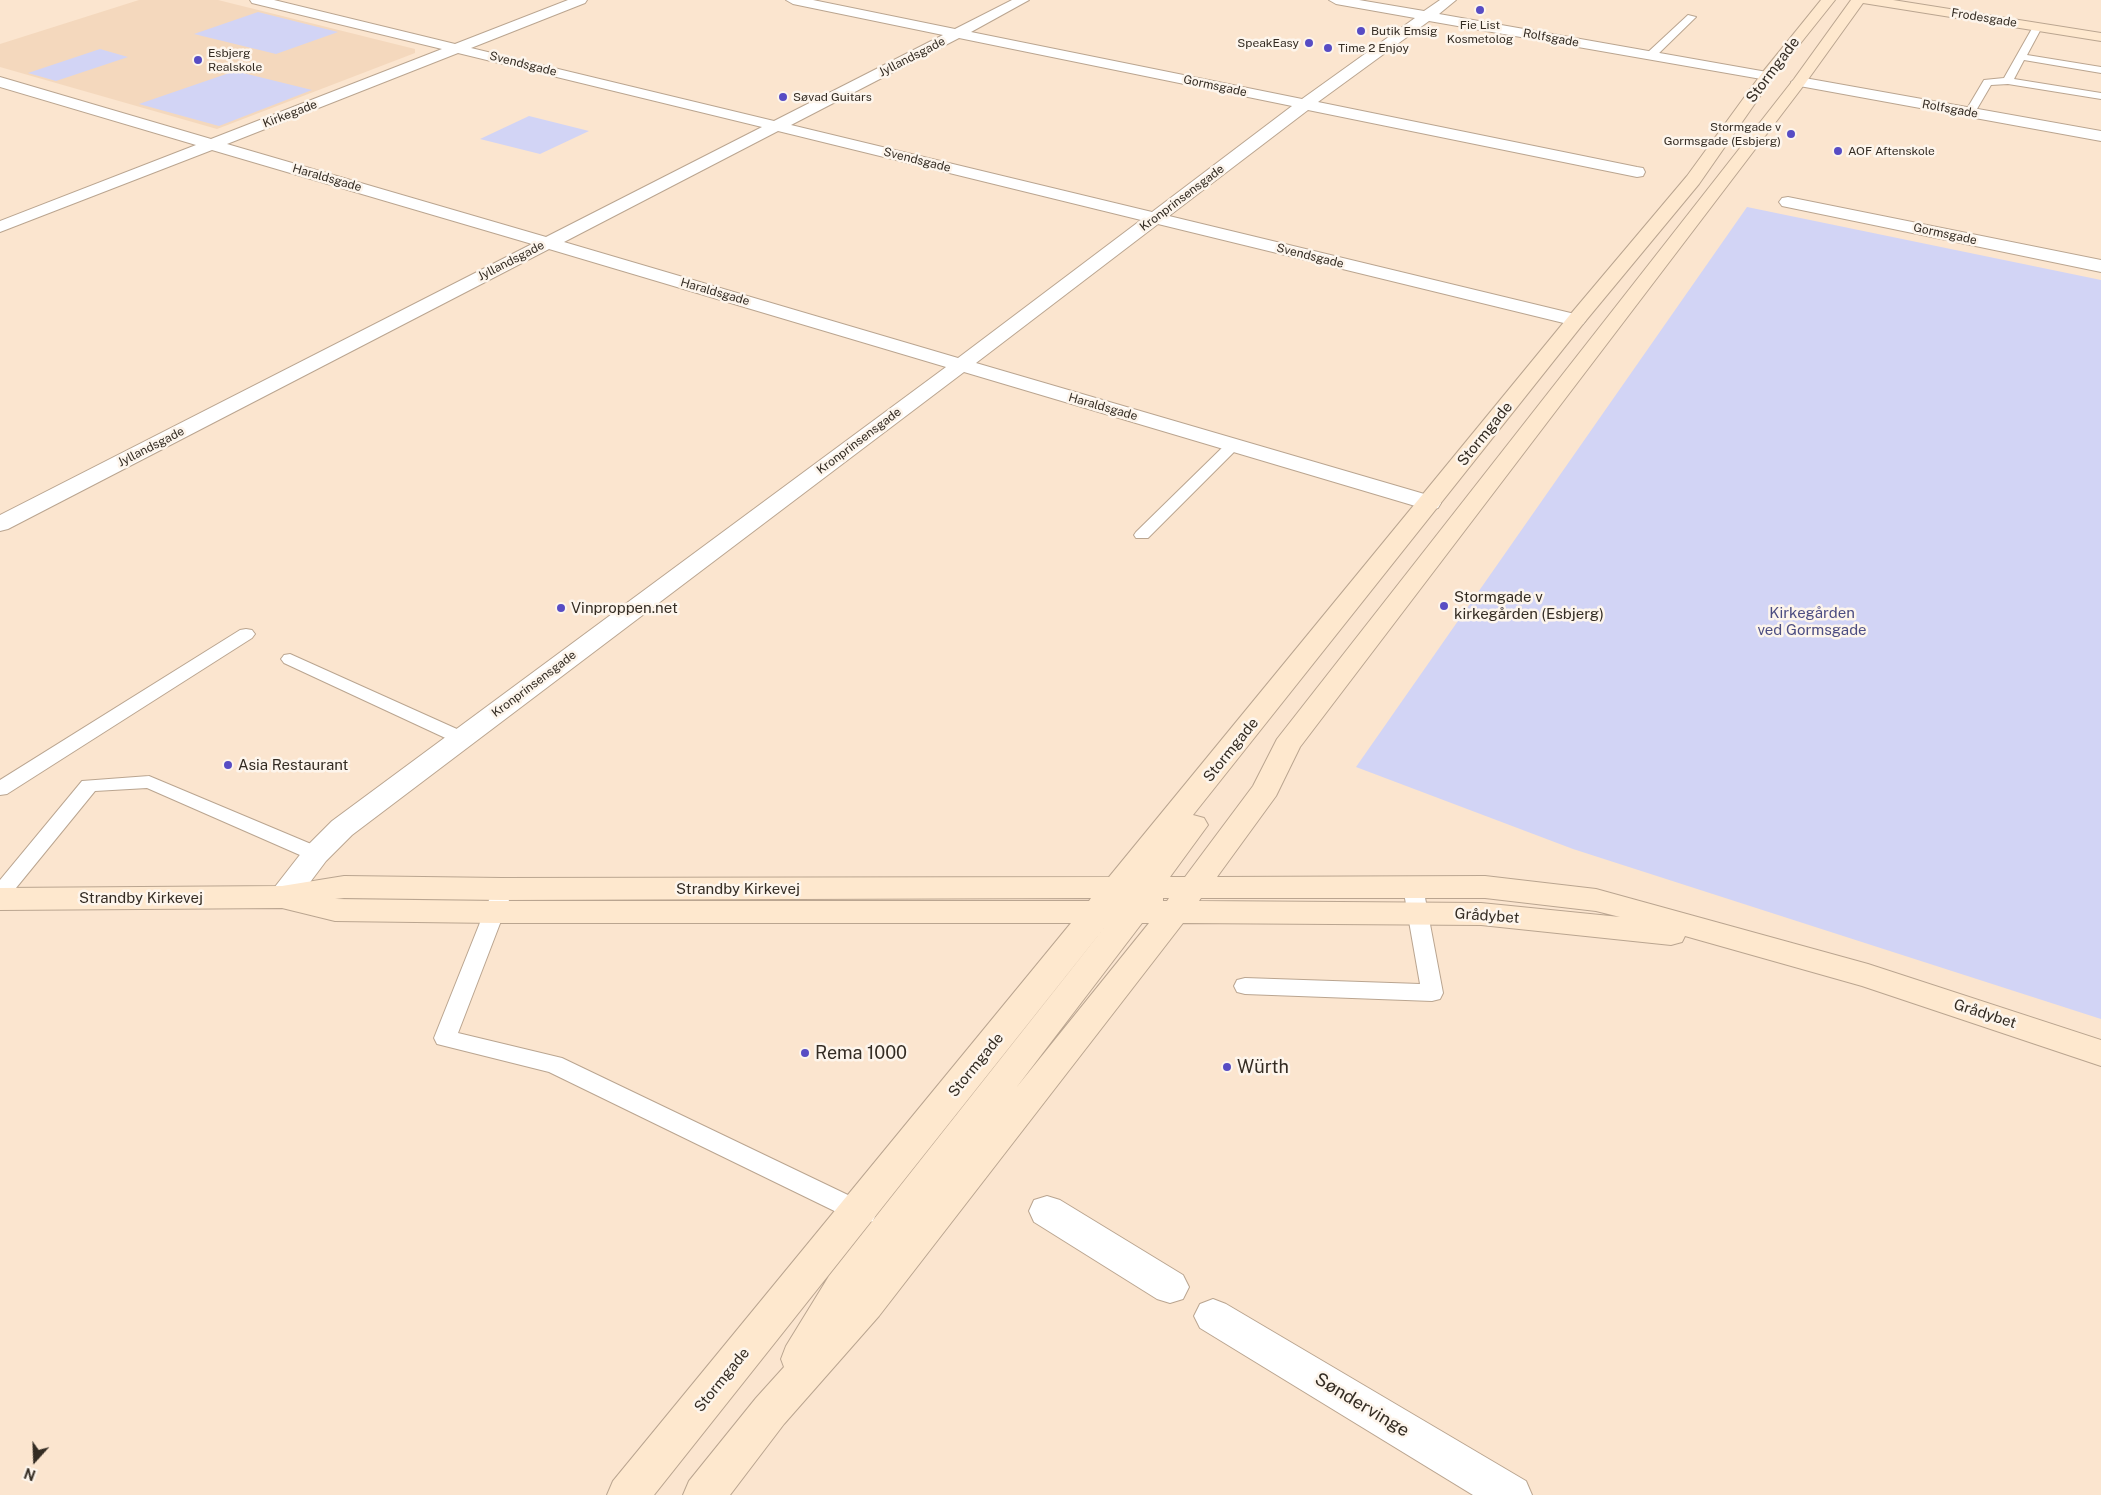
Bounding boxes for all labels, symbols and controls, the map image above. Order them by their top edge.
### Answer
marker: Fie List Kosmetolog [1474,4,1486,16]
street label: Frodesgade [1950,6,2018,30]
place label: Fie List Kosmetolog [1447,18,1513,46]
place label: Butik Emsig [1371,24,1437,38]
marker: Butik Emsig [1355,25,1367,37]
street label: Rolfsgade [1522,26,1580,50]
street label: Jyllandsgade [876,34,948,80]
street label: Stormgade [1742,34,1804,106]
place label: SpeakEasy [1237,36,1299,50]
marker: SpeakEasy [1303,37,1315,49]
place label: Time 2 Enjoy [1338,41,1409,55]
marker: Time 2 Enjoy [1322,42,1334,54]
place label: Esbjerg Realskole [208,46,262,74]
street label: Svendsgade [488,49,558,79]
marker: Esbjerg Realskole [192,54,204,66]
street label: Gormsgade [1182,72,1248,100]
place label: Søvad Guitars [793,90,872,104]
marker: Søvad Guitars [777,91,789,103]
street label: Kirkegade [261,97,319,131]
street label: Rolfsgade [1921,97,1979,121]
place label: Stormgade v Gormsgade (Esbjerg) [1664,120,1781,148]
marker: Stormgade v Gormsgade (Esbjerg) [1785,128,1797,140]
place label: AOF Aftenskole [1848,144,1935,158]
street label: Svendsgade [882,145,952,175]
marker: AOF Aftenskole [1832,145,1844,157]
street label: Haraldsgade [291,161,363,195]
street label: Kronprinsensgade [1137,162,1227,234]
street label: Gormsgade [1912,220,1978,248]
street label: Jyllandsgade [475,238,547,284]
street label: Svendsgade [1275,241,1345,271]
street label: Haraldsgade [679,275,751,309]
street label: Haraldsgade [1067,390,1139,424]
street label: Stormgade [1454,398,1516,470]
street label: Kronprinsensgade [814,405,904,477]
street label: Jyllandsgade [115,424,187,470]
place label: Stormgade v kirkegården (Esbjerg) [1454,588,1604,623]
place label: Vinproppen.net [571,599,678,617]
marker: Stormgade v kirkegården (Esbjerg) [1438,600,1450,612]
marker: Vinproppen.net [555,602,567,614]
park label: Kirkegården ved Gormsgade [1757,604,1867,639]
street label: Kronprinsensgade [489,648,579,720]
street label: Stormgade [1200,714,1262,786]
place label: Asia Restaurant [238,756,348,774]
marker: Asia Restaurant [222,759,234,771]
street label: Strandby Kirkevej [676,880,800,898]
street label: Strandby Kirkevej [79,889,203,907]
street label: Grådybet [1454,905,1520,927]
street label: Grådybet [1951,995,2019,1033]
street label: Stormgade [945,1029,1007,1101]
place label: Rema 1000 [815,1042,907,1064]
marker: Rema 1000 [799,1047,811,1059]
place label: Würth [1237,1056,1289,1078]
marker: Würth [1221,1061,1233,1073]
street label: Stormgade [691,1344,753,1416]
street label: Søndervinge [1311,1368,1413,1442]
north arrow [10,1435,60,1485]
text: N [22,1465,38,1483]

